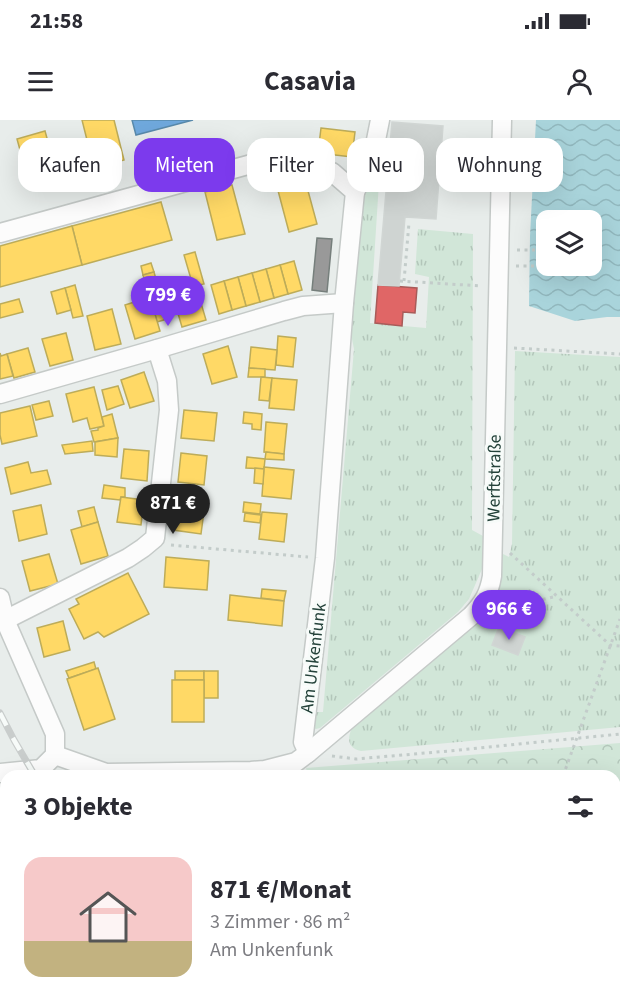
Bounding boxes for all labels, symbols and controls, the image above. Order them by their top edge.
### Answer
text: 21:58 [30,5,83,37]
text: Casavia [264,62,356,101]
icon: menu [24,65,57,98]
icon: person [563,65,596,98]
chip: Kaufen [18,138,122,192]
chip: Mieten [134,138,235,192]
chip: Filter [247,138,335,192]
chip: Neu [347,138,424,192]
chip: Wohnung [436,138,563,192]
map controls [536,210,602,276]
button: layers [536,210,602,276]
pin: 799 € [126,276,210,327]
text: 799 € [145,281,191,309]
street label: Werftstraße [481,434,508,522]
pin: 871 € [131,484,215,535]
text: 871 € [150,489,196,517]
pin: 966 € [467,590,551,641]
text: 966 € [486,595,532,623]
street label: Am Unkenfunk [294,601,333,715]
text: 3 Objekte [24,788,133,825]
icon: filters [564,790,597,823]
text: 871 €/Monat [210,871,351,908]
icon: home [72,881,144,953]
text: 3 Zimmer · 86 m² [210,908,350,936]
text: Am Unkenfunk [210,936,333,964]

